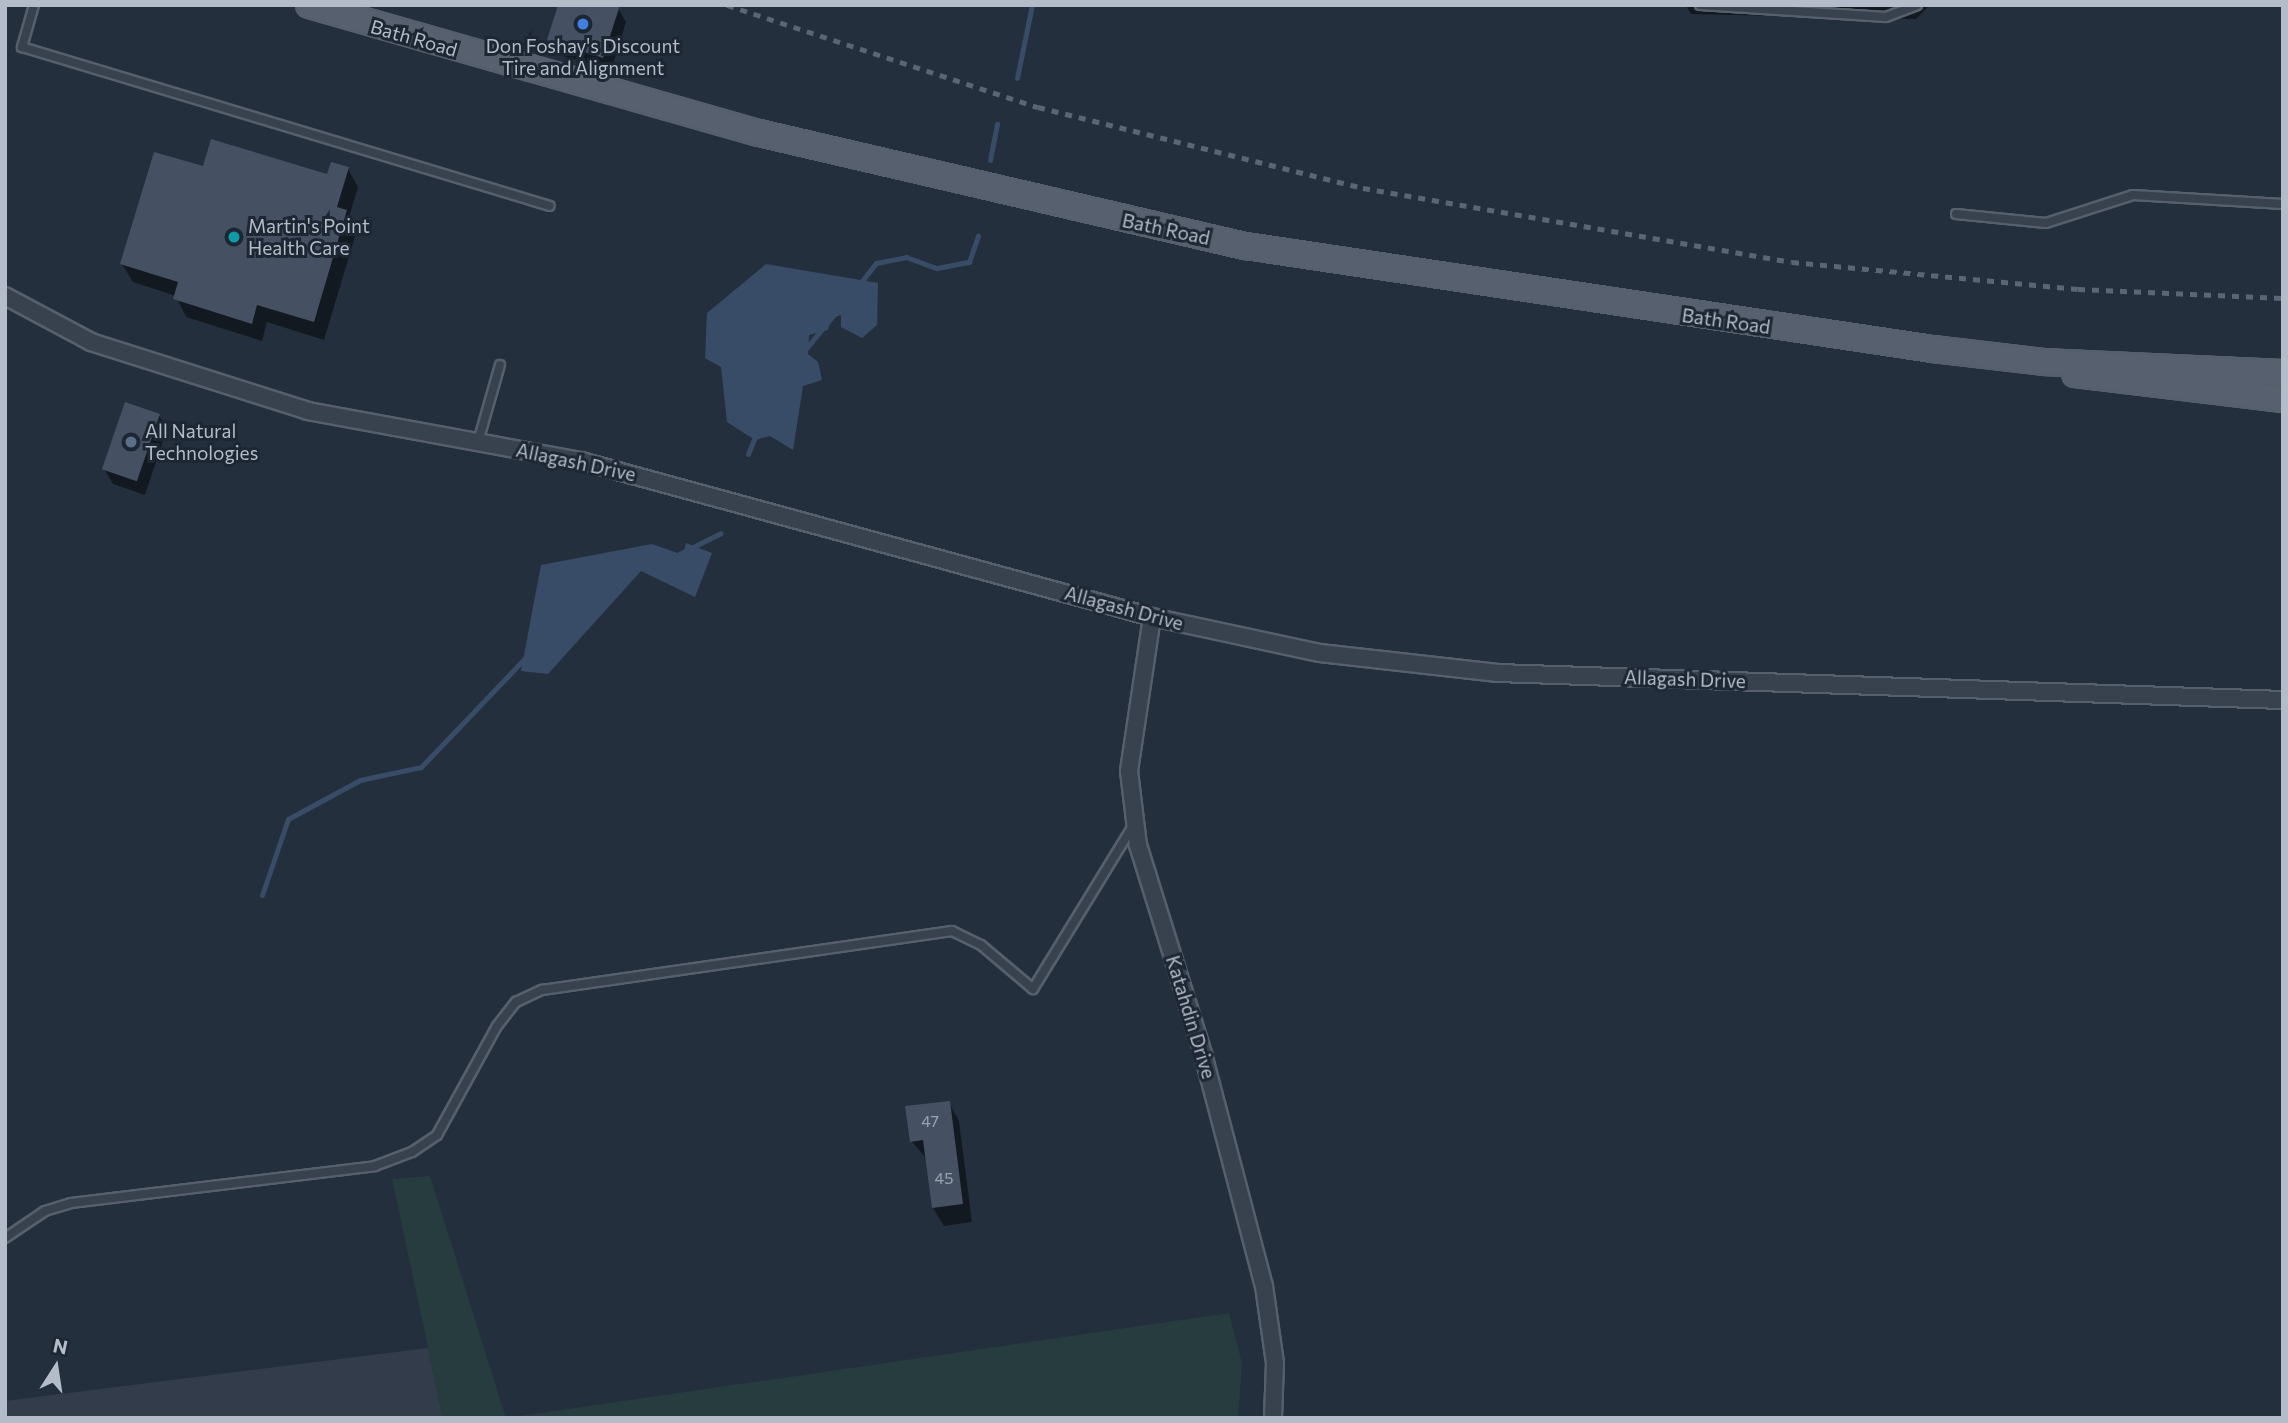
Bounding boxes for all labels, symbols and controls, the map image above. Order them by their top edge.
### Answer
street label: Bath Road [368,15,460,61]
marker: Don Foshay's Discount Tire and Alignment [575,16,591,32]
place label: Don Foshay's Discount Tire and Alignment [486,35,680,79]
street label: Bath Road [1120,209,1212,249]
place label: Martin's Point Health Care [248,215,370,259]
marker: Martin's Point Health Care [226,229,242,245]
street label: Bath Road [1680,304,1772,338]
place label: All Natural Technologies [145,420,258,464]
marker: All Natural Technologies [123,434,139,450]
street label: Allagash Drive [514,438,638,486]
street label: Allagash Drive [1062,581,1186,635]
street label: Allagash Drive [1624,665,1746,693]
street label: Katahdin Drive [1161,953,1221,1081]
house number: 47 [921,1111,939,1131]
house number: 45 [935,1168,953,1188]
north arrow [21,1332,91,1402]
text: N [51,1333,70,1359]

